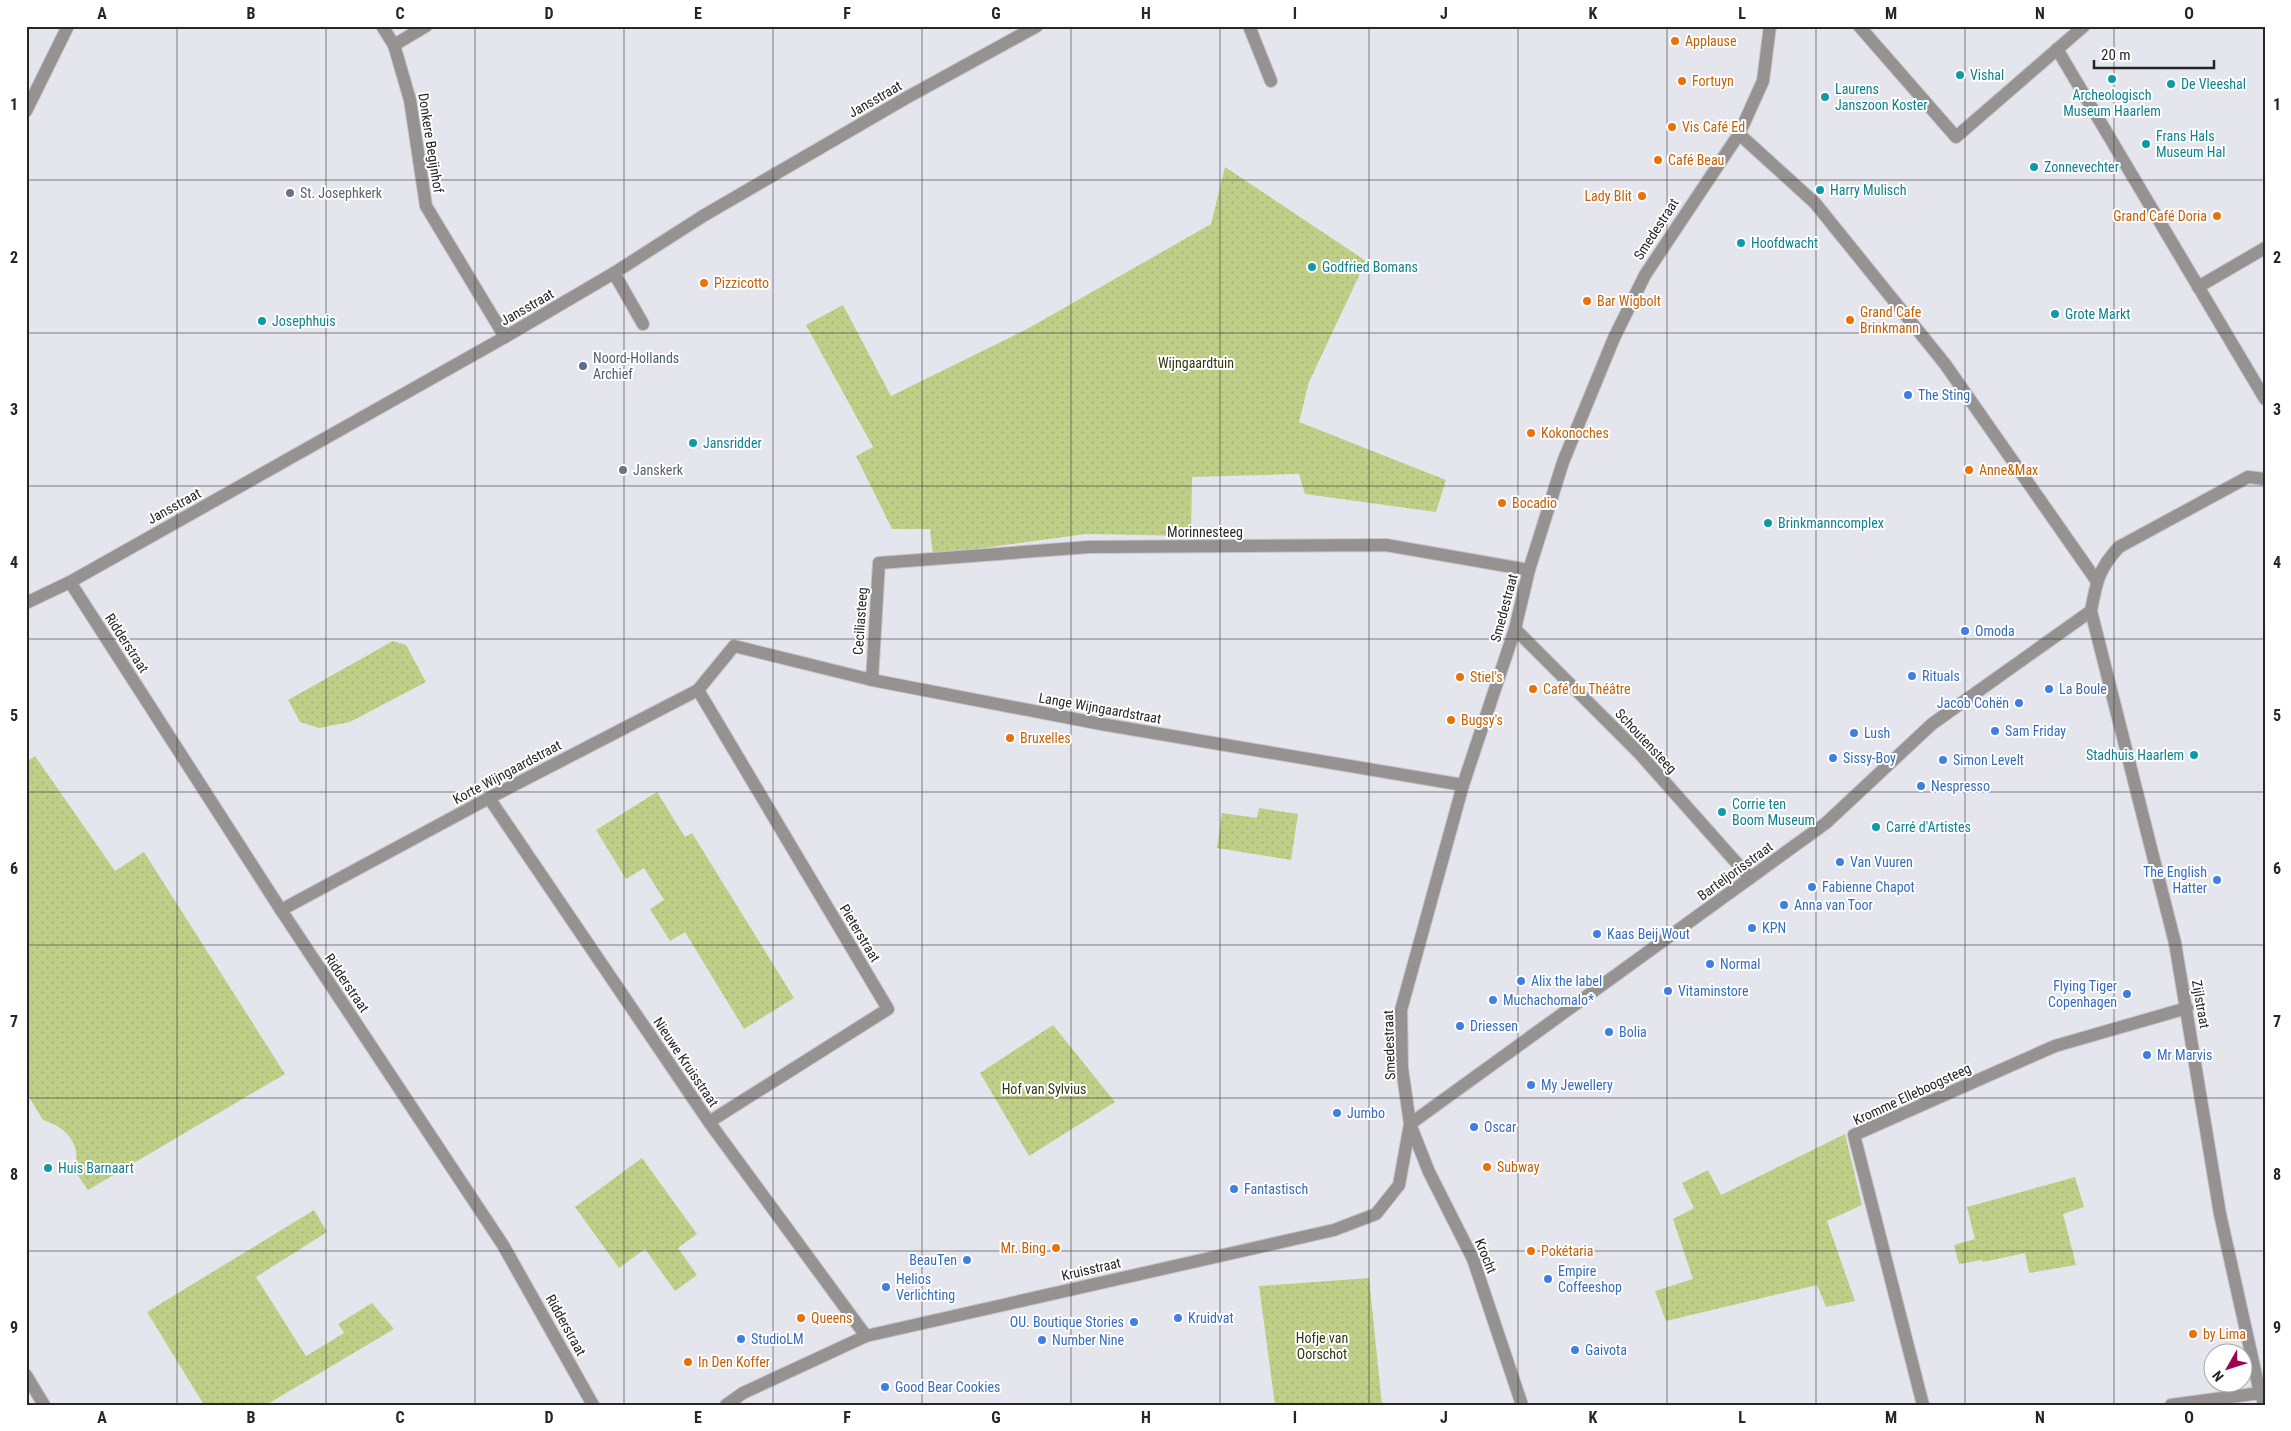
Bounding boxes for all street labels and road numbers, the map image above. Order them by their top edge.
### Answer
street label: Jansstraat [846,77,904,121]
street label: Donkere Begijnhof [415,92,447,195]
street label: Smedestraat [1630,195,1682,263]
street label: Jansstraat [498,285,556,329]
street label: Jansstraat [144,485,204,527]
street label: Morinnesteeg [1167,524,1243,540]
street label: Smedestraat [1487,572,1521,644]
street label: Ceciliasteeg [850,587,870,655]
street label: Ridderstraat [102,610,152,676]
street label: Lange Wijngaardstraat [1038,689,1162,727]
street label: Schoutensteeg [1612,705,1680,777]
street label: Korte Wijngaardstraat [450,737,564,807]
street label: Barteljorisstraat [1694,838,1776,904]
street label: Pieterstraat [837,901,883,965]
street label: Ridderstraat [322,951,372,1015]
street label: Zijlstraat [2189,978,2213,1030]
street label: Smedestraat [1380,1010,1398,1080]
street label: Nieuwe Kruisstraat [650,1014,722,1110]
street label: Kromme Elleboogsteeg [1851,1060,1973,1128]
street label: Krocht [1472,1236,1500,1276]
street label: Kruisstraat [1060,1254,1122,1284]
street label: Ridderstraat [543,1292,589,1358]

